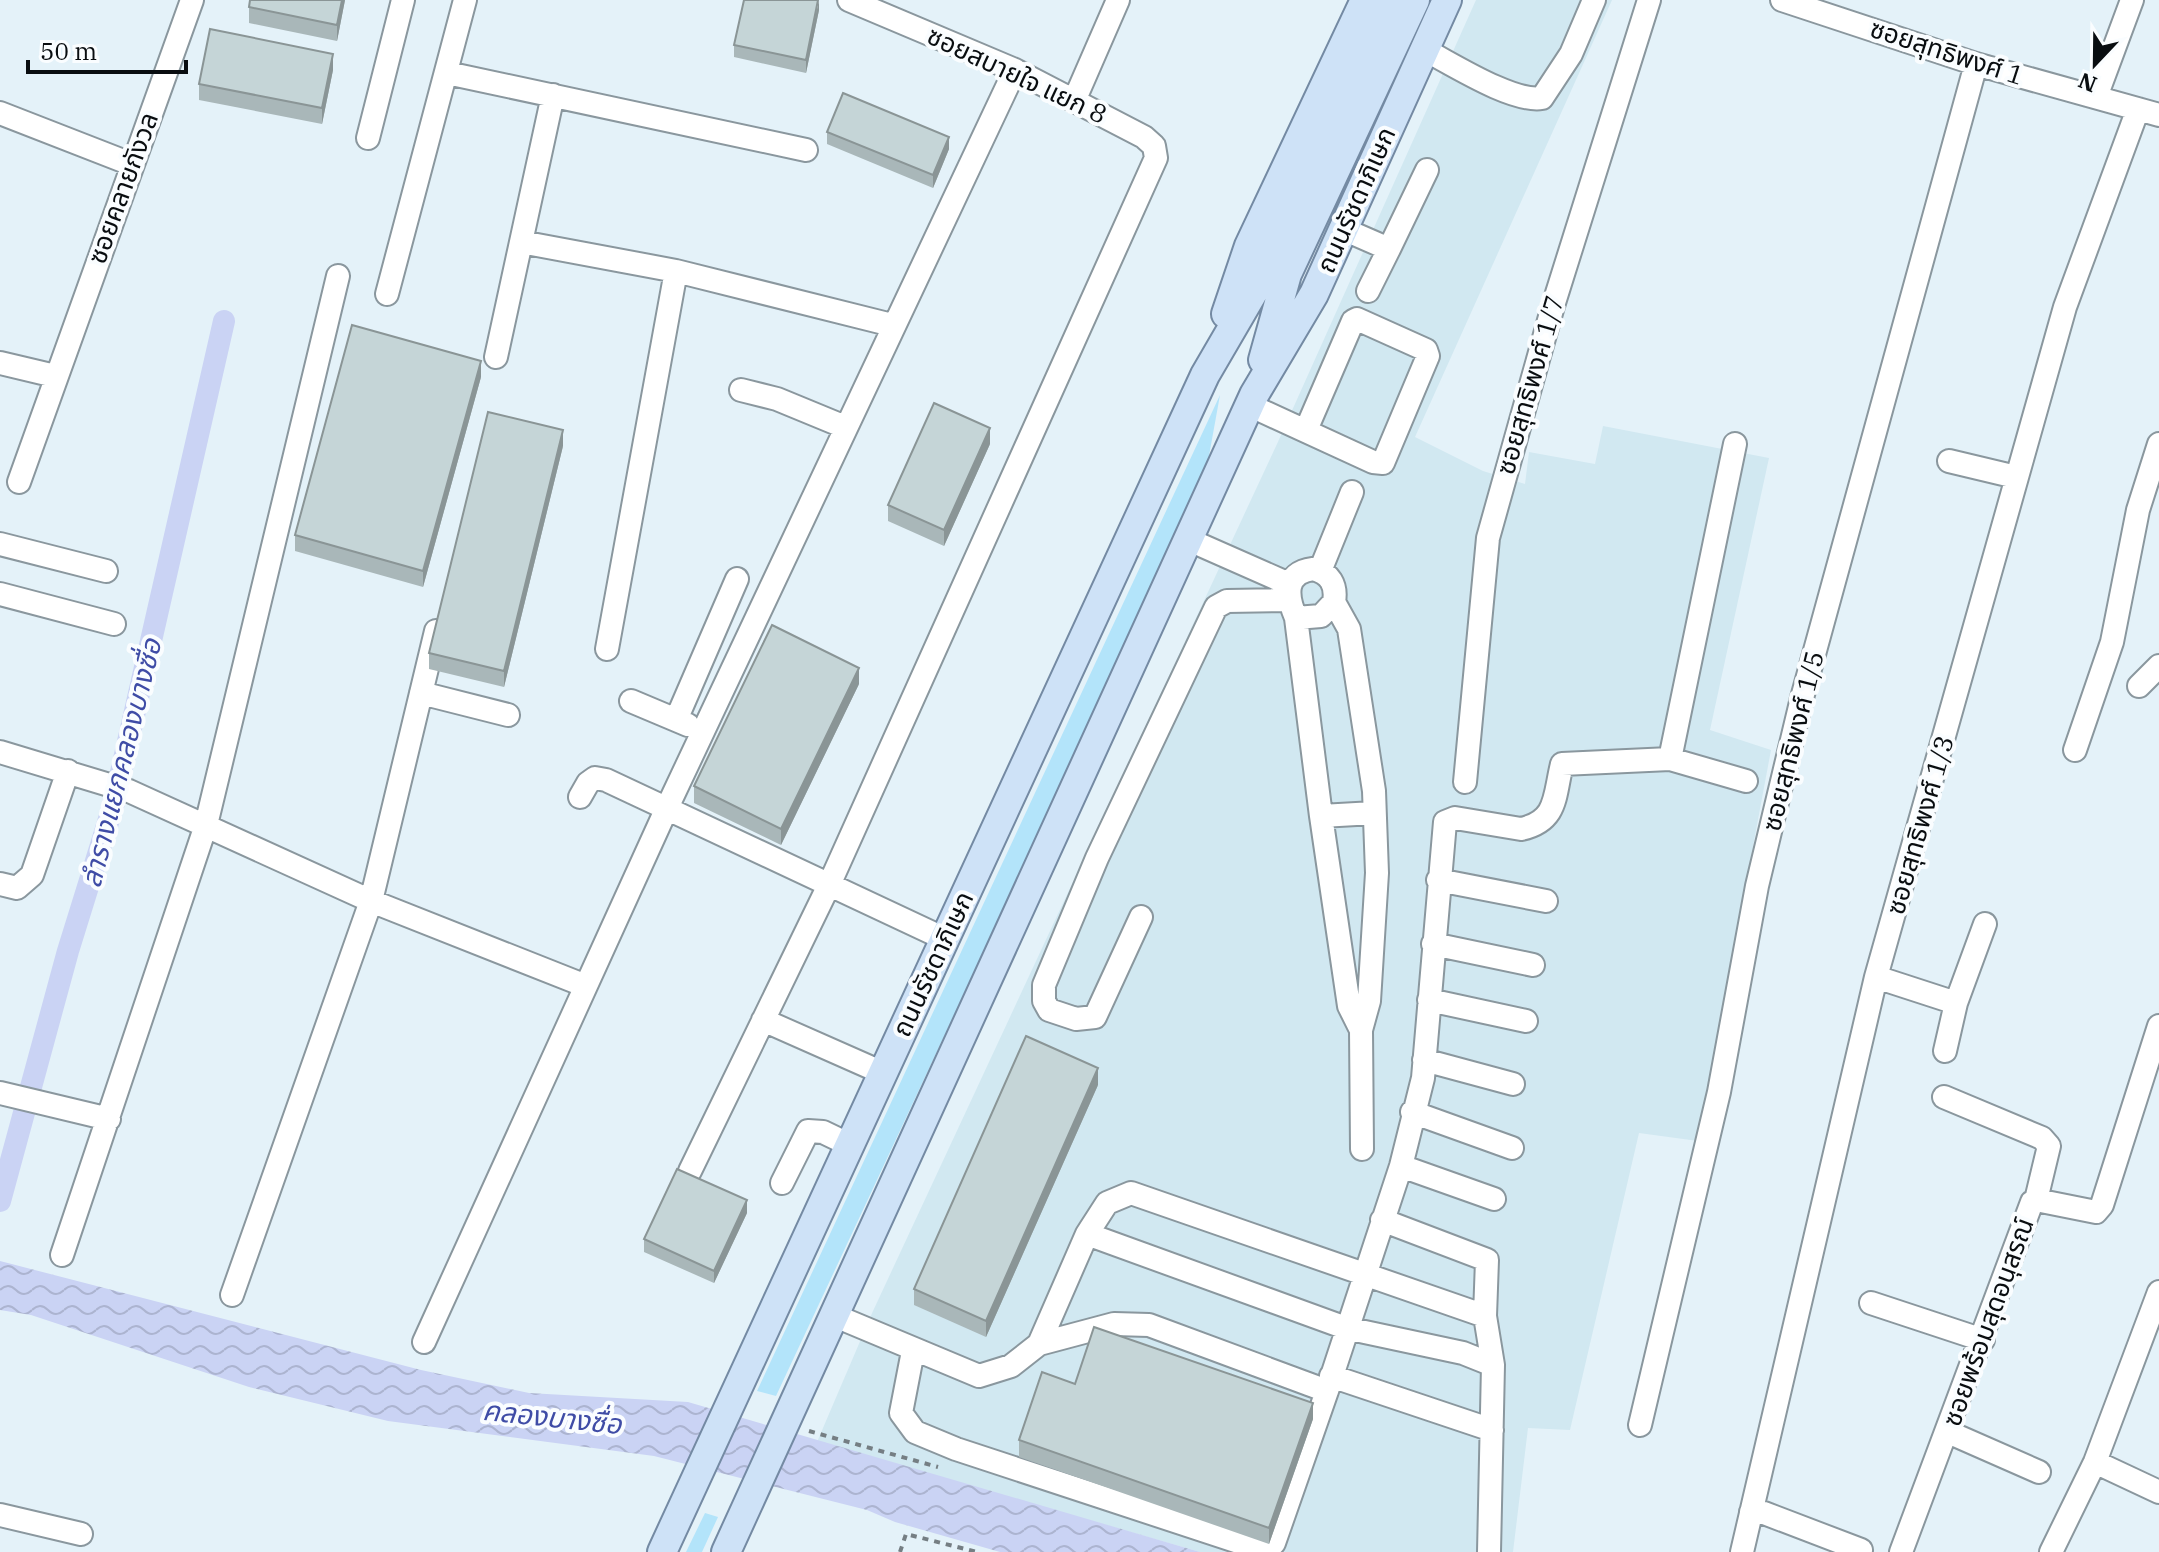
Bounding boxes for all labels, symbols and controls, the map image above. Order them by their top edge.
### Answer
street label: ซอยสุทธิพงศ์ 1 [1866,10,2028,92]
street label: ซอยสบายใจ แยก 8 [922,18,1113,131]
scale bar [28,24,186,74]
north arrow [2055,24,2135,104]
text: 50 m [40,35,97,67]
text: N [2074,66,2101,100]
street label: ซอยคลายกังวล [79,107,165,268]
street label: ถนนรัชดาภิเษก [1308,121,1402,278]
street label: ซอยสุทธิพงศ์ 1/7 [1487,291,1571,478]
water label: ลำรางแยกคลองบางซื่อ [72,634,170,891]
street label: ซอยสุทธิพงศ์ 1/5 [1753,647,1831,835]
street label: ซอยสุทธิพงศ์ 1/3 [1877,731,1961,918]
street label: ถนนรัชดาภิเษก [884,886,981,1042]
street label: ซอยพร้อมสุดอนุสรณ์ [1934,1213,2041,1431]
water label: คลองบางซื่อ [481,1391,624,1442]

